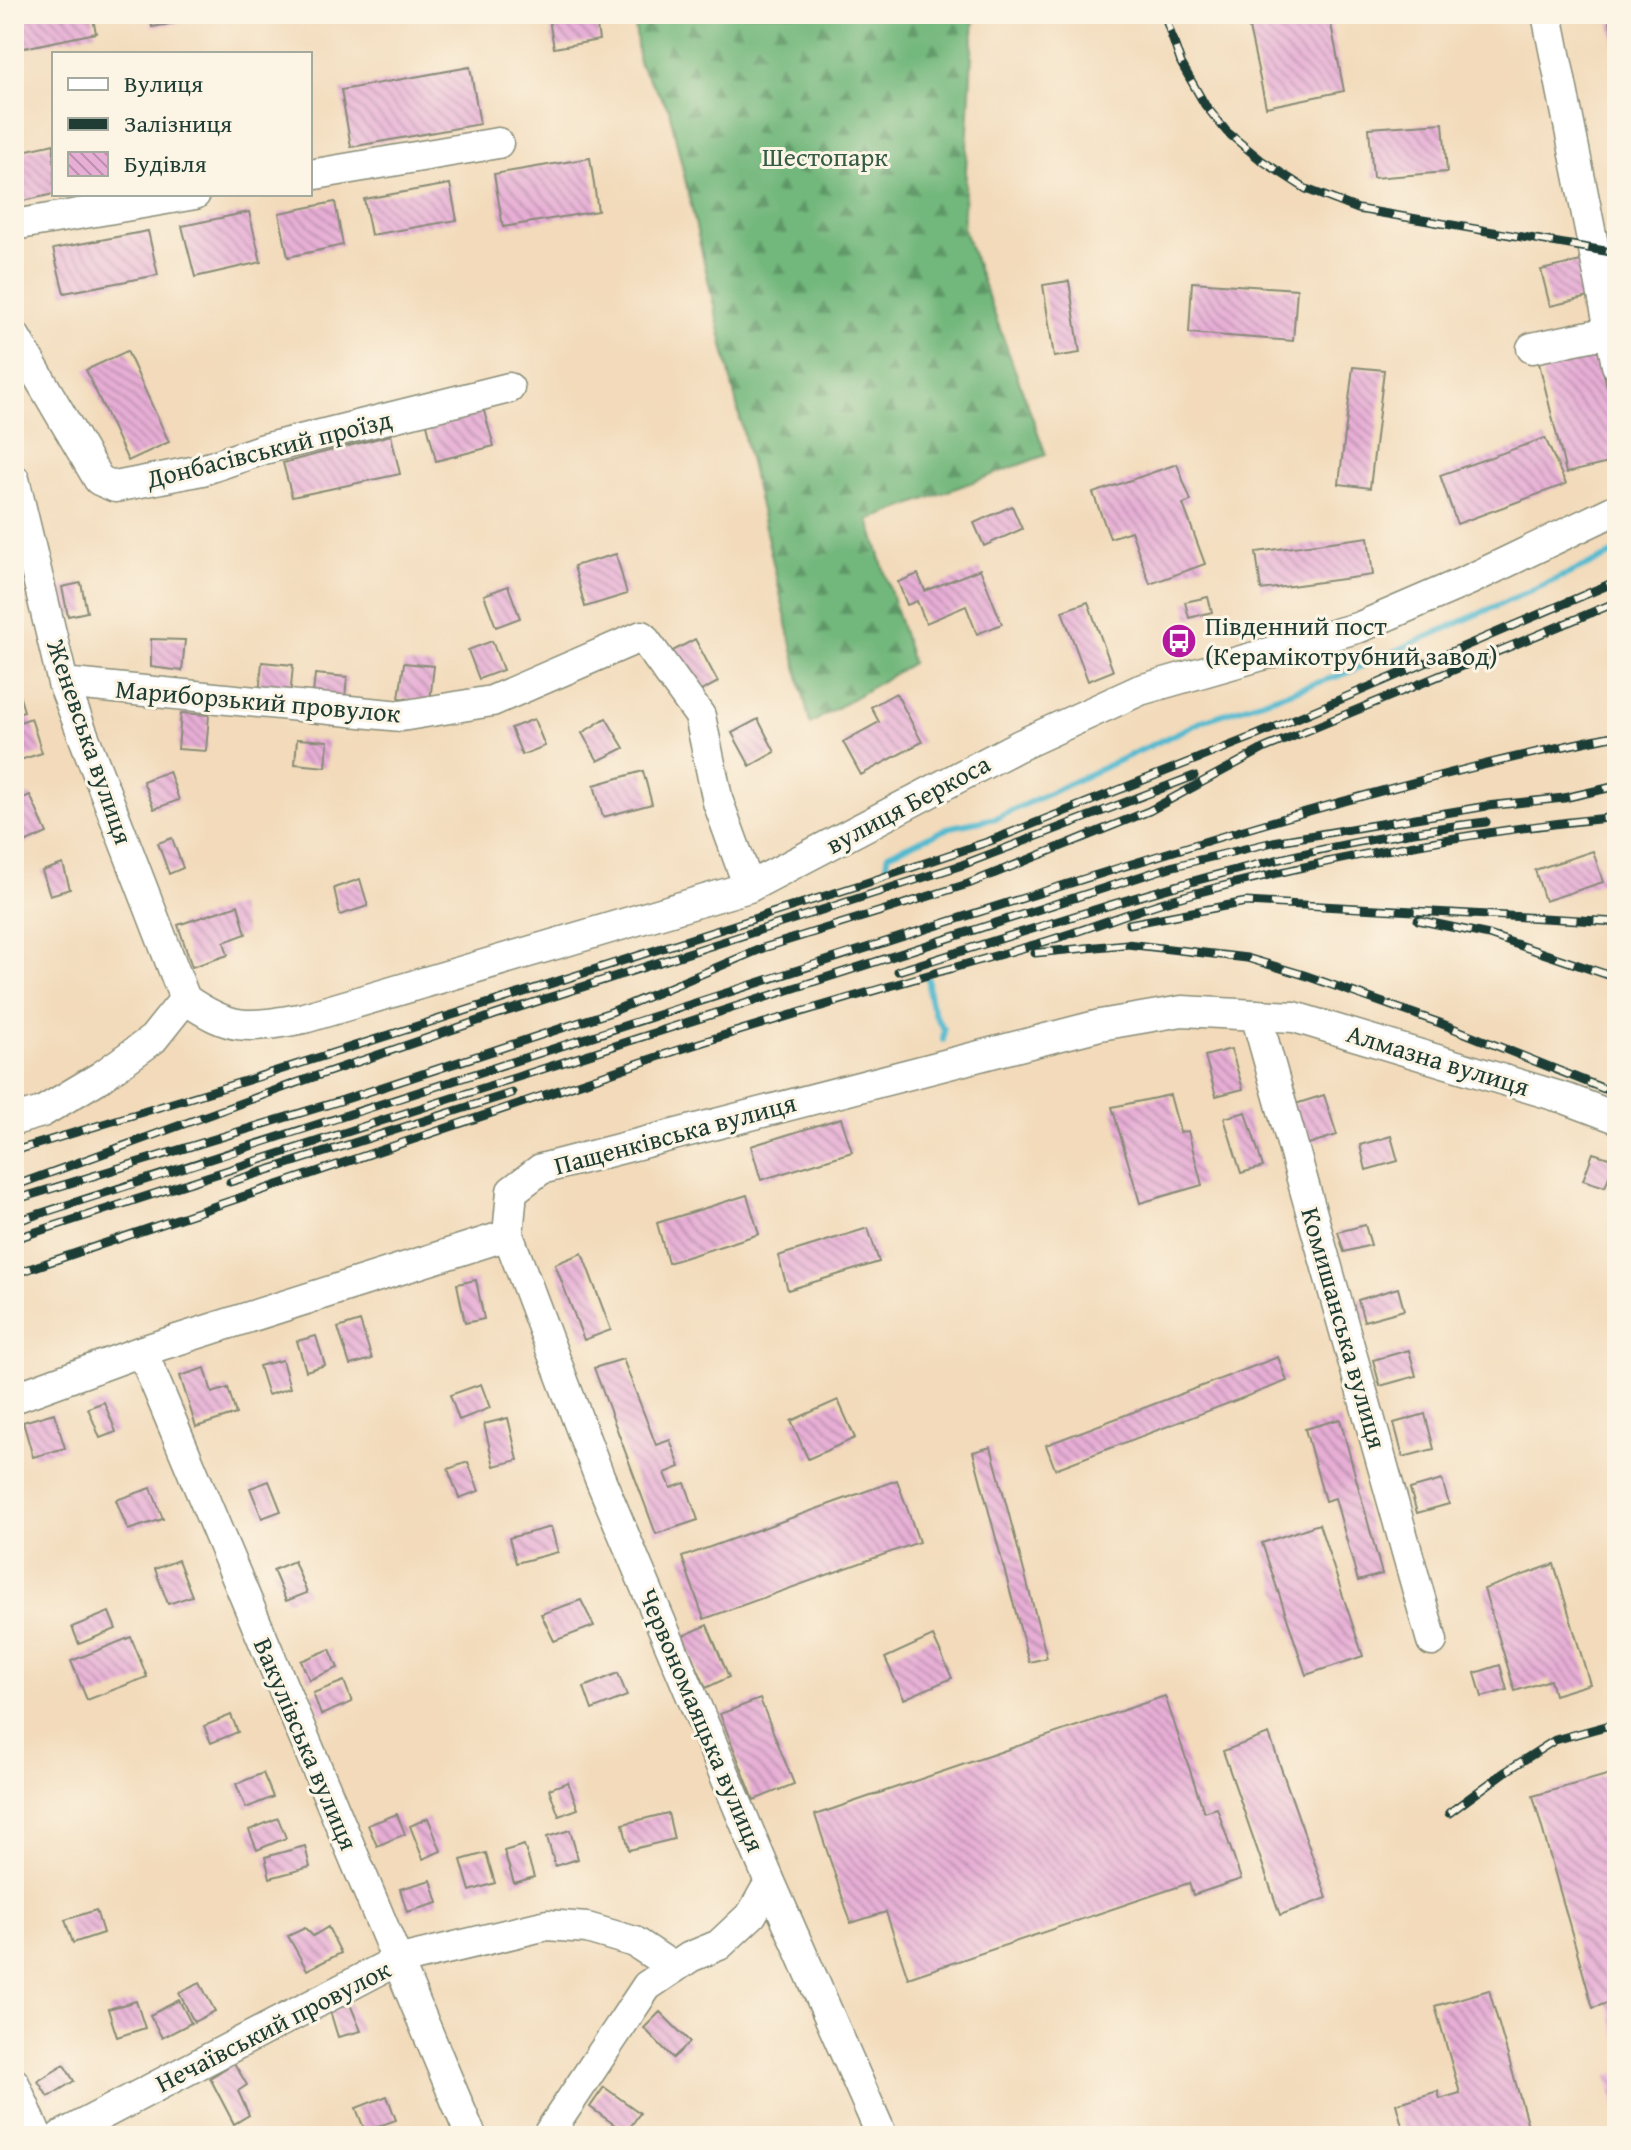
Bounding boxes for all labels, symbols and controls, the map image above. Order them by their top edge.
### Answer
legend [52,52,312,196]
text: Вулиця [124,66,203,101]
text: Залізниця [124,106,232,141]
park label: Шестопарк [762,137,888,176]
text: Будівля [124,146,207,181]
street label: Донбасівський проїзд [141,399,396,498]
place label: Південний пост (Керамікотрубний завод) [1205,606,1498,675]
bus stop icon: Південний пост (Керамікотрубний завод) [1160,622,1198,660]
street label: Женевська вулиця [37,633,144,850]
street label: Мариборзький провулок [114,669,402,732]
street label: вулиця Беркоса [819,744,997,863]
street label: Алмазна вулиця [1342,1013,1534,1106]
street label: Пащенківська вулиця [549,1082,800,1185]
street label: Комишанська вулиця [1291,1203,1398,1453]
street label: Червономаяцька вулиця [629,1582,776,1858]
street label: Вакулівська вулиця [244,1632,369,1856]
street label: Нечаївський провулок [148,1949,398,2102]

